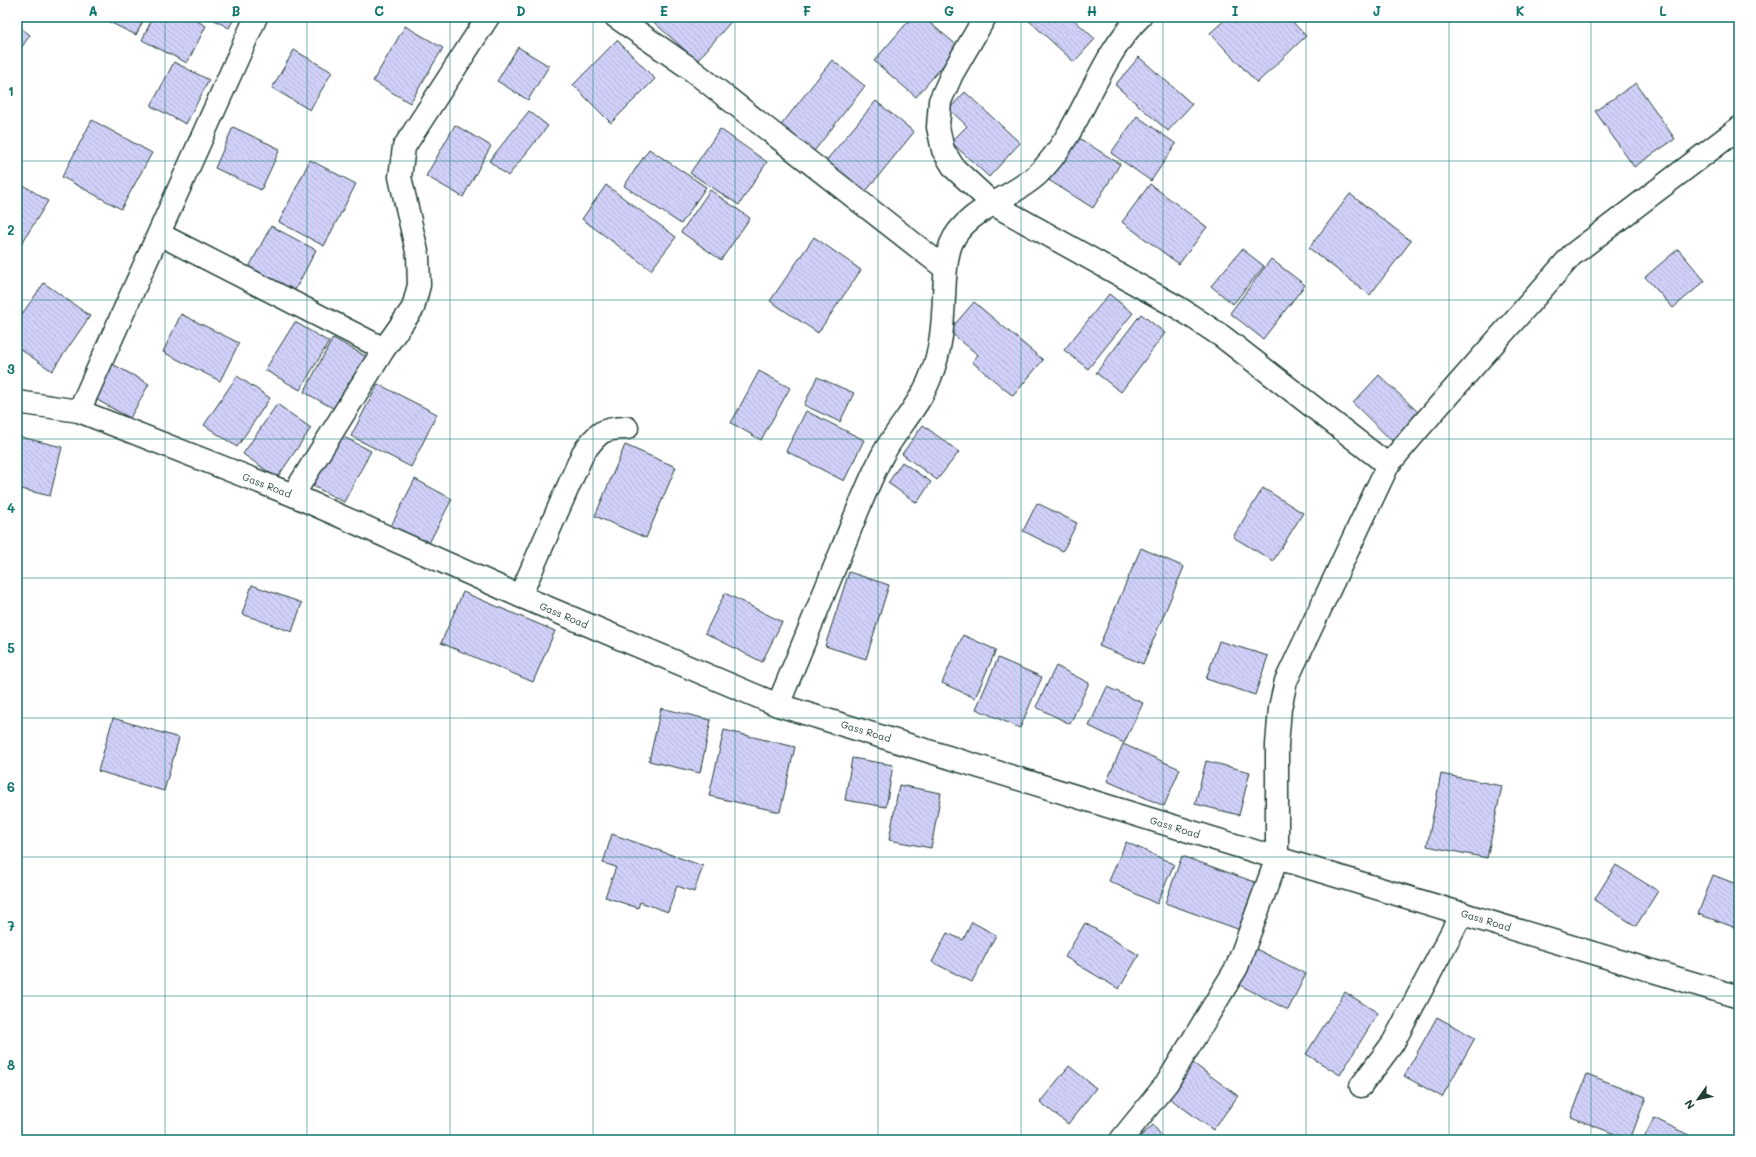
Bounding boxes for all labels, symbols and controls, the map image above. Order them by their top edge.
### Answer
text: A [88,2,98,19]
text: B [232,2,241,19]
text: C [374,2,384,19]
text: D [516,2,526,19]
text: E [660,2,668,19]
text: F [803,2,811,19]
text: G [944,2,954,19]
text: H [1087,2,1097,19]
text: I [1232,2,1239,19]
text: J [1373,2,1381,19]
text: K [1516,2,1525,19]
text: L [1659,2,1667,19]
text: 1 [8,82,14,99]
text: 2 [7,221,15,238]
text: 3 [7,360,15,377]
street label: Gass Road [240,469,294,501]
text: 4 [7,499,15,516]
street label: Gass Road [538,598,590,632]
text: 5 [7,639,15,656]
street label: Gass Road [839,717,893,745]
text: 6 [7,778,15,795]
street label: Gass Road [1148,813,1202,841]
street label: Gass Road [1459,906,1513,934]
text: 7 [7,917,15,934]
text: 8 [7,1056,15,1073]
north arrow [1678,1079,1718,1119]
text: N [1681,1097,1698,1112]

